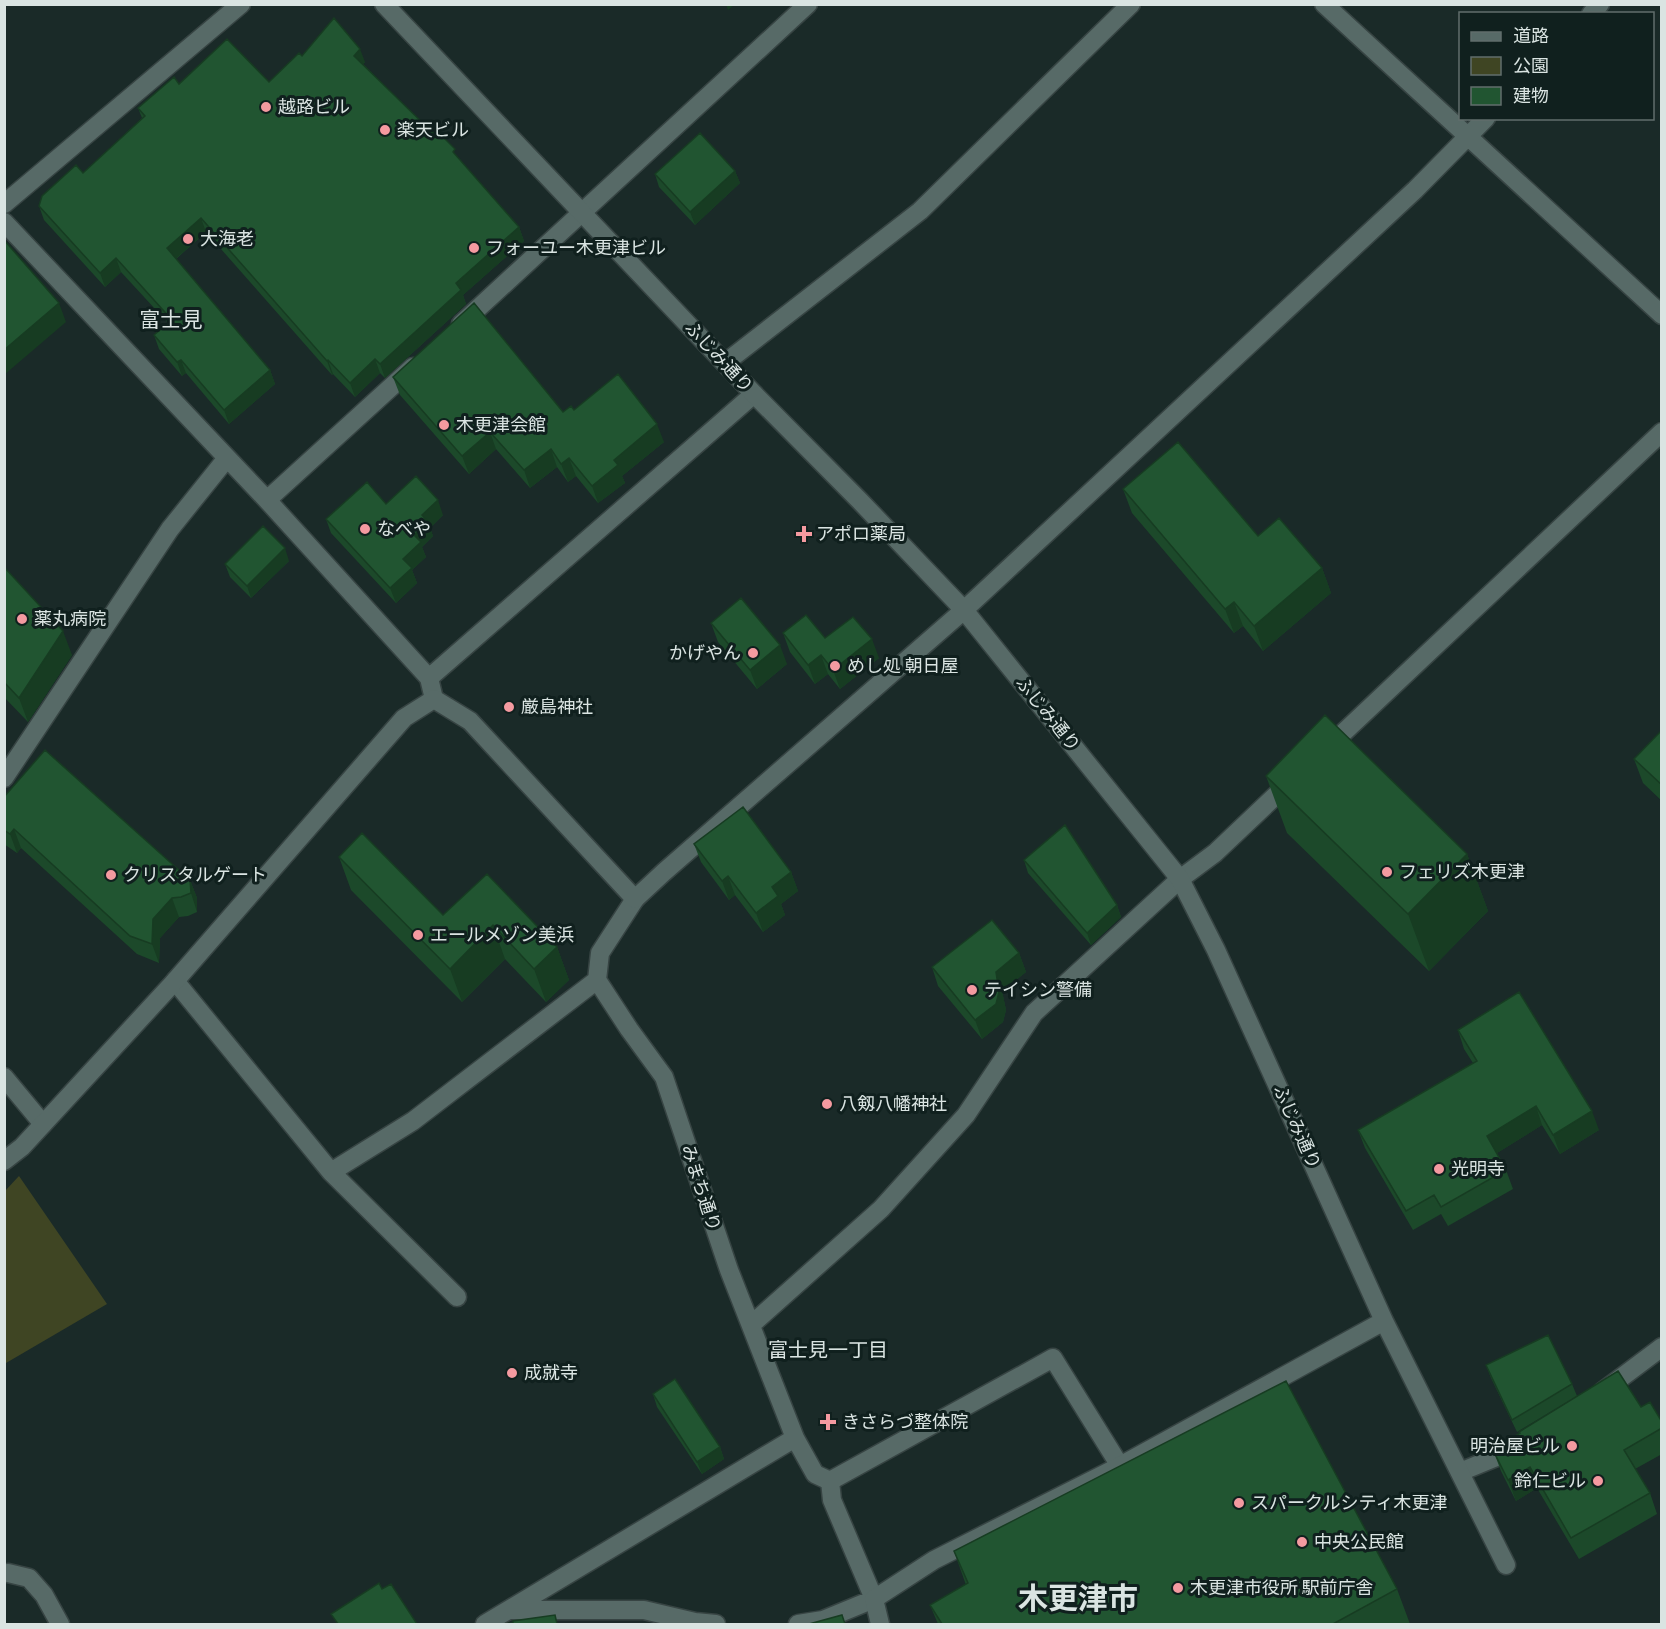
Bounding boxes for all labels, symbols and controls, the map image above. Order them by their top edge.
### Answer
legend [1459,12,1654,120]
text: 道路 [1513,24,1549,46]
text: 公園 [1513,54,1549,76]
text: 建物 [1513,84,1549,106]
place label: 越路ビル [278,95,350,117]
marker: 越路ビル [259,100,273,114]
place label: 楽天ビル [397,118,469,140]
marker: 楽天ビル [378,123,392,137]
place label: 大海老 [200,227,254,249]
marker: 大海老 [181,232,195,246]
place label: フォーユー木更津ビル [486,236,666,258]
marker: フォーユー木更津ビル [467,241,481,255]
district label: 富士見 [140,306,203,331]
street label: ふじみ通り [681,316,758,397]
place label: 木更津会館 [456,413,546,435]
marker: 木更津会館 [437,418,451,432]
place label: なべや [377,517,431,539]
marker: なべや [358,522,372,536]
place label: アポロ薬局 [816,522,906,544]
marker: アポロ薬局 [797,527,811,541]
place label: 薬丸病院 [34,607,106,629]
marker: 薬丸病院 [15,612,29,626]
place label: かげやん [669,641,741,663]
marker: かげやん [746,646,760,660]
place label: めし処 朝日屋 [847,654,959,676]
marker: めし処 朝日屋 [828,659,842,673]
street label: ふじみ通り [1012,671,1086,755]
place label: 厳島神社 [521,695,593,717]
marker: 厳島神社 [502,700,516,714]
place label: フェリズ木更津 [1399,860,1525,882]
place label: クリスタルゲート [123,863,267,885]
marker: フェリズ木更津 [1380,865,1394,879]
marker: クリスタルゲート [104,868,118,882]
place label: エールメゾン美浜 [430,923,574,945]
marker: エールメゾン美浜 [411,928,425,942]
place label: テイシン警備 [984,978,1092,1000]
marker: テイシン警備 [965,983,979,997]
street label: ふじみ通り [1270,1081,1326,1172]
place label: 八剱八幡神社 [839,1092,947,1114]
marker: 八剱八幡神社 [820,1097,834,1111]
street label: みまち通り [678,1141,726,1234]
place label: 光明寺 [1451,1157,1505,1179]
marker: 光明寺 [1432,1162,1446,1176]
district label: 富士見一丁目 [768,1337,888,1361]
place label: 成就寺 [524,1361,578,1383]
marker: 成就寺 [505,1366,519,1380]
place label: きさらづ整体院 [842,1410,968,1432]
marker: きさらづ整体院 [819,1413,837,1431]
place label: 明治屋ビル [1470,1434,1560,1456]
marker: 明治屋ビル [1565,1439,1579,1453]
place label: 鈴仁ビル [1514,1469,1586,1491]
marker: 鈴仁ビル [1591,1474,1605,1488]
place label: スパークルシティ木更津 [1251,1491,1447,1513]
marker: スパークルシティ木更津 [1232,1496,1246,1510]
place label: 中央公民館 [1314,1530,1404,1552]
marker: 中央公民館 [1295,1535,1309,1549]
place label: 木更津市役所 駅前庁舎 [1190,1576,1374,1598]
district label: 木更津市 [1018,1579,1138,1615]
marker: 木更津市役所 駅前庁舎 [1171,1581,1185,1595]

